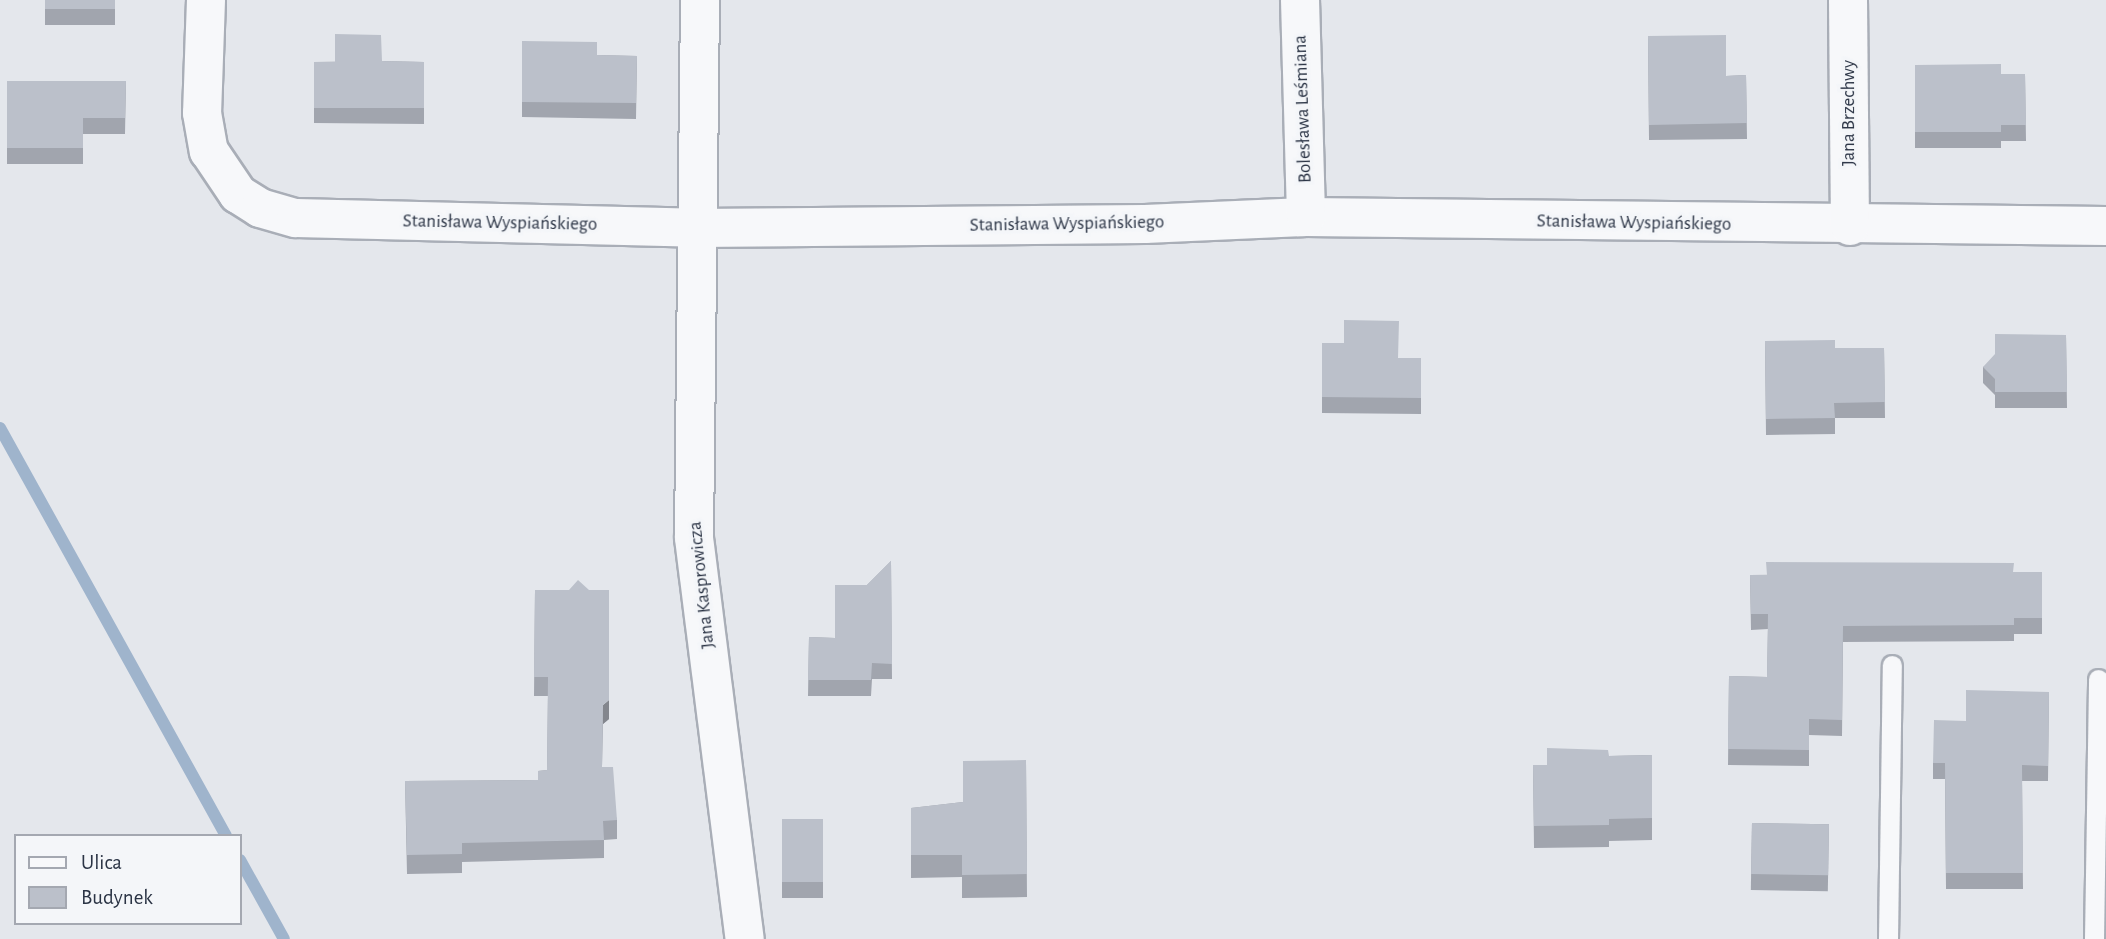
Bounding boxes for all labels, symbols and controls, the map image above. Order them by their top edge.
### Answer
street label: Bolesława Leśmiana [1289,35,1317,183]
street label: Jana Brzechwy [1838,60,1860,166]
street label: Stanisława Wyspiańskiego [402,210,598,236]
street label: Stanisława Wyspiańskiego [1536,210,1732,236]
street label: Stanisława Wyspiańskiego [969,211,1165,237]
street label: Jana Kasprowicza [684,520,720,650]
legend [14,834,242,925]
text: Ulica [81,852,122,873]
text: Budynek [81,887,153,908]

